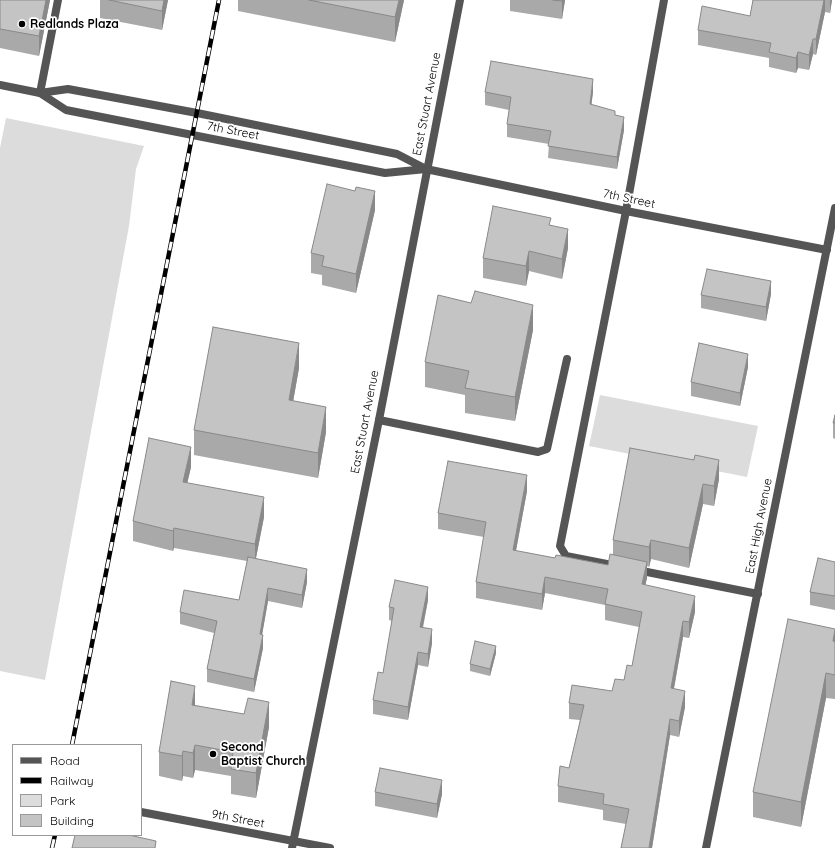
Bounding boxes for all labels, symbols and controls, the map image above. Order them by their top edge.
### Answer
place label: Redlands Plaza [30,17,119,31]
marker: Redlands Plaza [17,19,27,29]
street label: East Stuart Avenue [410,51,444,157]
street label: 7th Street [206,119,260,143]
street label: 7th Street [602,186,656,212]
street label: East Stuart Avenue [348,369,382,475]
street label: East High Avenue [743,477,775,575]
place label: Second Baptist Church [221,740,306,768]
legend [12,744,142,836]
marker: Second Baptist Church [208,749,218,759]
text: Road [50,753,80,768]
text: Railway [50,773,94,788]
text: Park [50,793,75,808]
street label: 9th Street [210,807,266,831]
text: Building [50,813,94,828]

